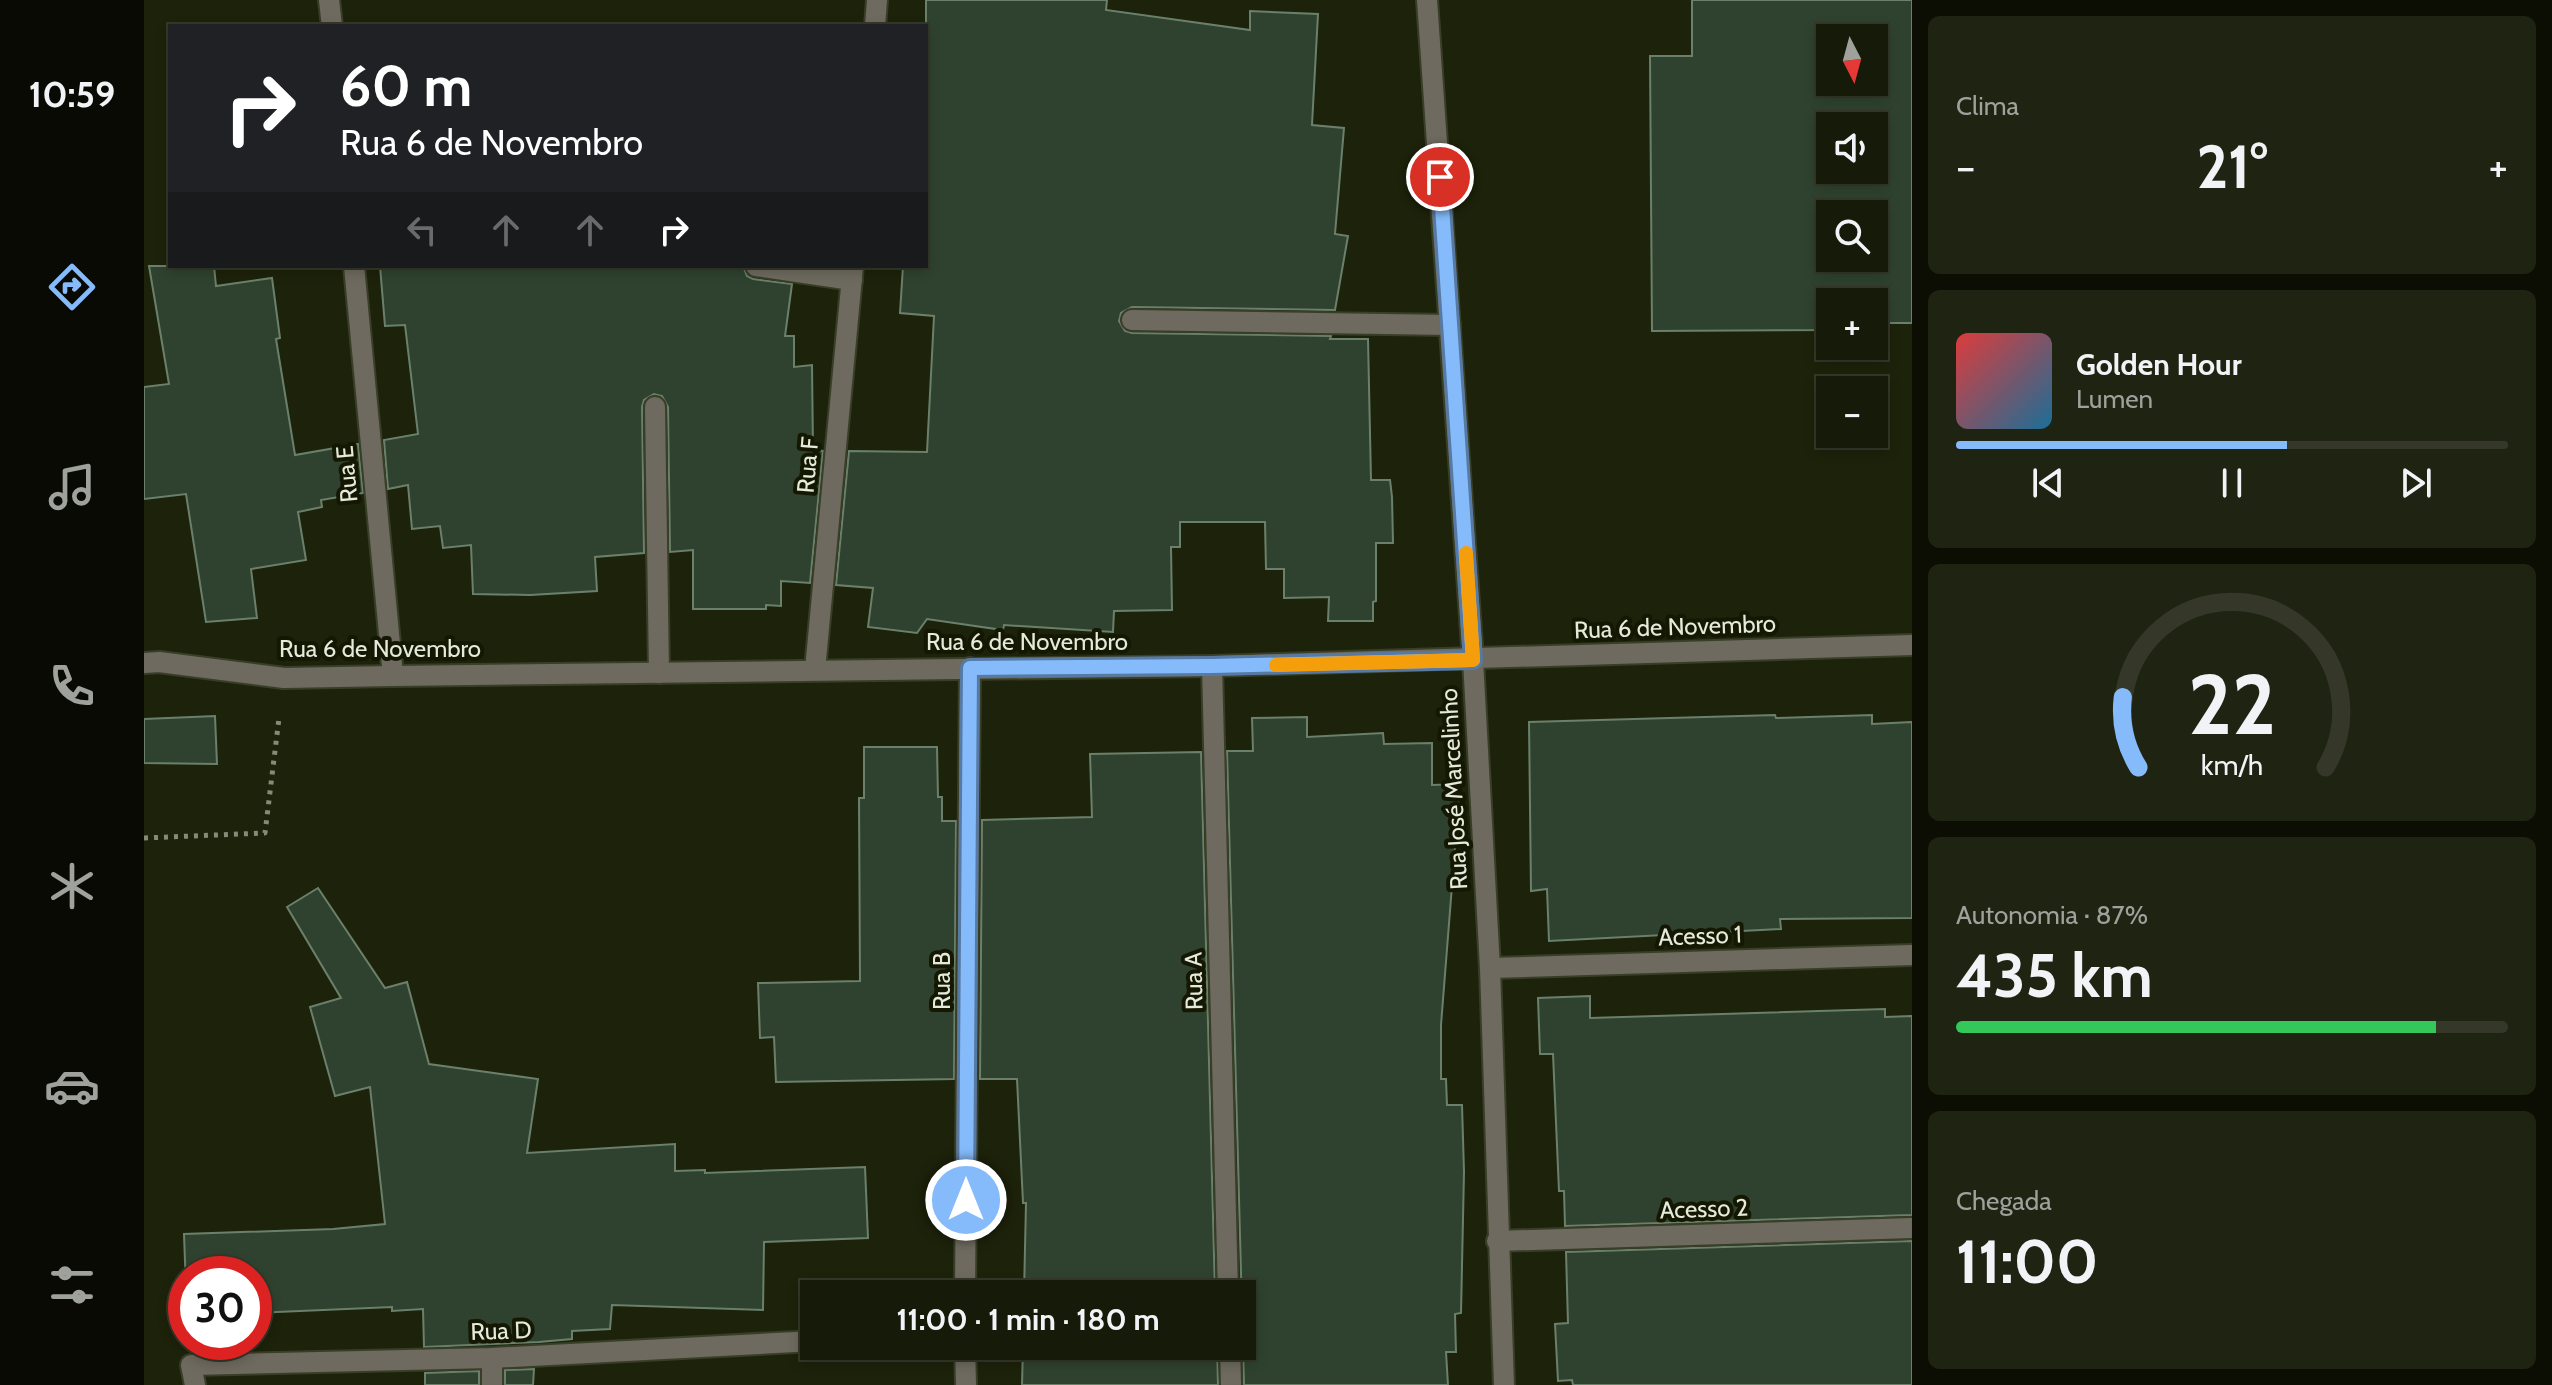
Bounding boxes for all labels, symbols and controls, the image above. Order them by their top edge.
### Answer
north arrow [1816,24,1888,96]
map controls [1816,24,1888,448]
text: 60 m [340,52,472,120]
icon: right [208,56,312,160]
text: 10:59 [29,72,115,116]
text: Clima [1956,90,2019,122]
button: sound [1816,112,1888,184]
text: Rua 6 de Novembro [340,120,643,164]
text: 21° [2196,130,2268,203]
text: − [1956,140,1975,193]
text: + [2489,140,2508,193]
pin [1406,143,1474,211]
icon: arrive [1418,155,1462,199]
button: search [1816,200,1888,272]
icon: left [400,208,444,252]
icon: ahead [484,208,528,252]
icon: ahead [568,208,612,252]
icon: right [652,208,696,252]
icon: directions [44,259,100,315]
button: + [1816,288,1888,360]
text: Golden Hour [2076,346,2242,383]
button: − [1816,376,1888,448]
text: Lumen [2076,383,2153,415]
street label: Rua F [791,435,824,494]
street label: Rua E [330,444,363,504]
icon: music [44,459,100,515]
icon: previous [2026,461,2070,505]
icon: pause [2210,461,2254,505]
icon: next [2394,461,2438,505]
street label: Rua 6 de Novembro [1574,608,1776,645]
street label: Rua 6 de Novembro [926,627,1128,656]
street label: Rua 6 de Novembro [279,634,481,663]
text: 22 [2188,654,2276,755]
icon: phone [44,658,100,714]
street label: Rua José Marcelinho [1434,687,1473,891]
text: km/h [2201,748,2263,783]
icon: climate [44,858,100,914]
text: Autonomia · 87% [1956,899,2148,931]
street label: Acesso 1 [1658,920,1742,951]
text: 435 km [1956,939,2153,1012]
street label: Rua A [1178,951,1209,1010]
street label: Rua B [927,952,956,1010]
icon: car [44,1058,100,1114]
position arrow [924,1158,1008,1242]
text: Chegada [1956,1185,2052,1217]
street label: Acesso 2 [1659,1192,1749,1225]
text: 11:00 [1956,1225,2098,1298]
speed limit sign: 30 [168,1256,272,1360]
icon: filters [44,1257,100,1313]
text: 11:00 · 1 min · 180 m [897,1301,1159,1338]
street label: Rua D [470,1315,532,1346]

